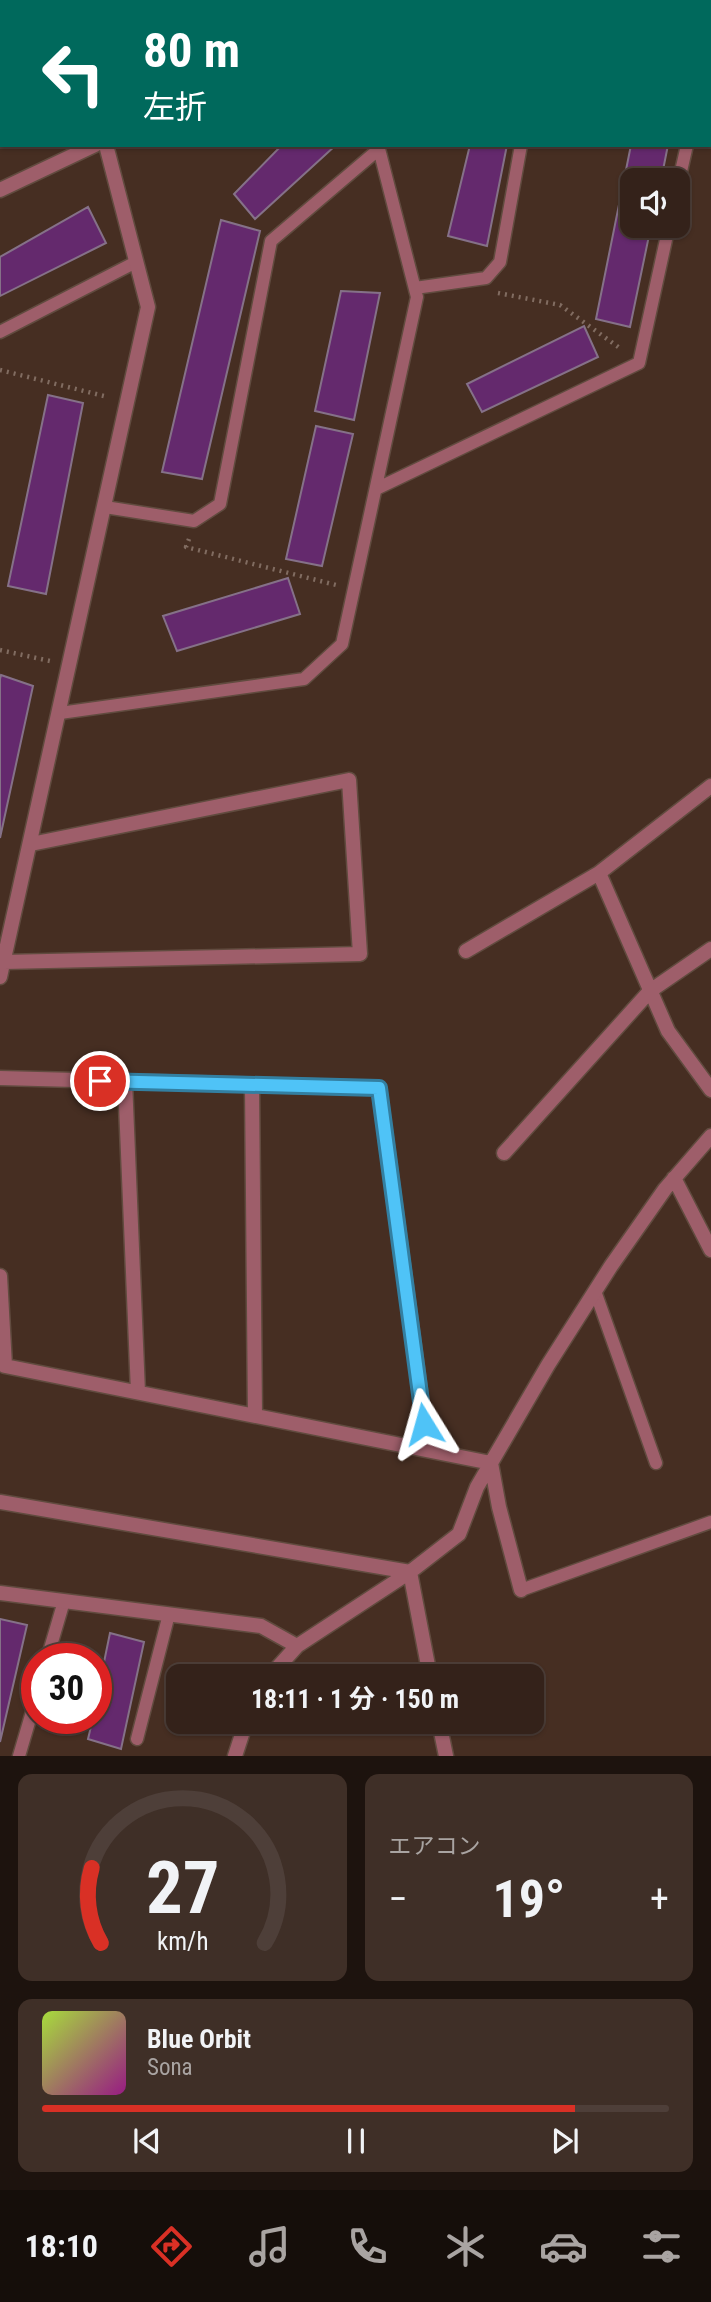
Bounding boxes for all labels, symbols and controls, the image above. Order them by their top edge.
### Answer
text: 80 m [143,22,240,79]
icon: left [28,28,119,119]
text: 左折 [143,88,207,126]
map controls [620,168,690,238]
button: sound [620,168,690,238]
pin [70,1051,130,1111]
icon: arrive [81,1062,119,1100]
position arrow [387,1387,461,1461]
speed limit sign: 30 [21,1643,112,1734]
text: 18:11 · 1 分 · 150 m [251,1684,459,1714]
text: エアコン [389,1833,481,1860]
text: 27 [145,1846,219,1932]
text: 19° [492,1869,565,1930]
text: − [389,1877,408,1921]
text: + [650,1877,669,1921]
text: km/h [157,1927,208,1956]
text: Blue Orbit [147,2024,251,2054]
text: Sona [147,2054,193,2081]
icon: previous [128,2122,166,2160]
icon: pause [337,2122,375,2160]
icon: next [546,2122,584,2160]
icon: directions [147,2222,196,2271]
icon: music [245,2222,294,2271]
icon: phone [343,2222,392,2271]
icon: climate [441,2222,490,2271]
icon: car [539,2222,588,2271]
icon: filters [637,2222,686,2271]
text: 18:10 [25,2227,98,2265]

